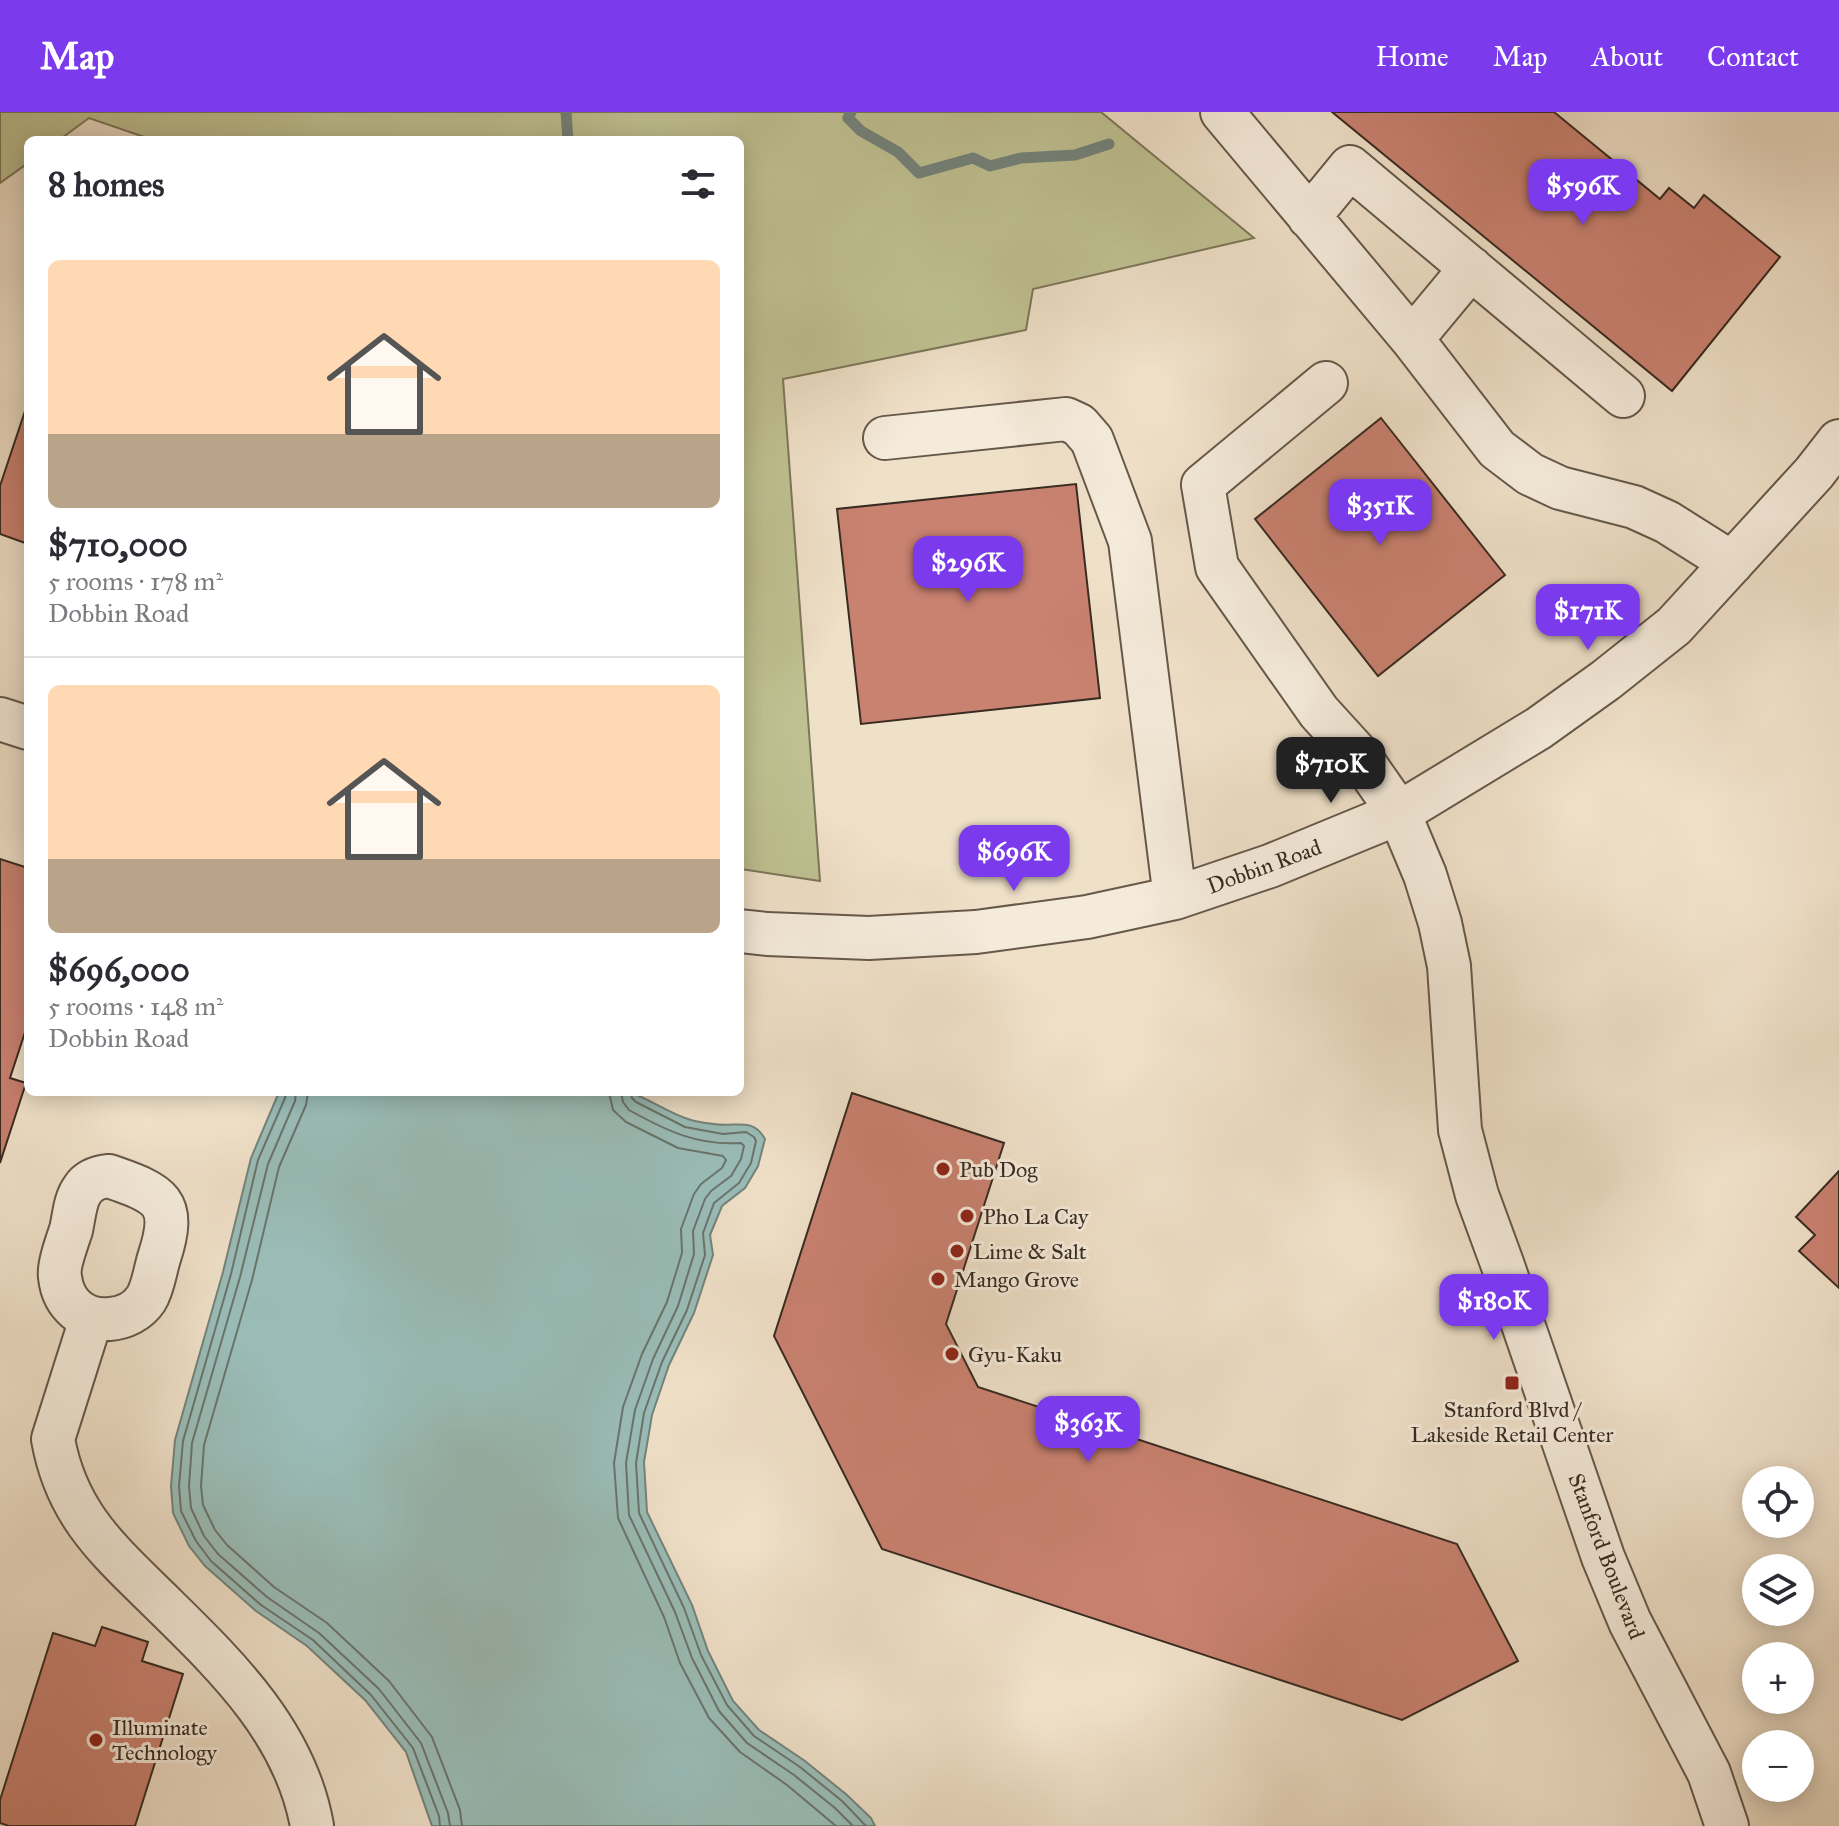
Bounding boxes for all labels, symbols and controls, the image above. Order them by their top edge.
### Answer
text: Map [40,33,114,79]
text: Home [1376,39,1449,74]
text: Map [1493,39,1547,74]
text: About [1591,39,1663,74]
text: Contact [1707,39,1799,74]
pin: $596K [1527,159,1639,227]
icon: filters [676,162,720,206]
text: 8 homes [48,164,164,205]
text: $596K [1546,169,1620,201]
icon: home [312,312,456,456]
pin: $351K [1324,479,1436,547]
text: $351K [1347,489,1413,521]
text: $710,000 [48,524,188,565]
pin: $296K [912,536,1024,604]
text: $296K [931,546,1005,578]
text: 5 rooms · 178 m² [48,565,223,597]
pin: $171K [1532,584,1644,652]
text: $171K [1554,594,1622,626]
text: Dobbin Road [48,597,189,629]
icon: home [312,737,456,881]
pin: $710K [1275,737,1387,805]
text: $710K [1294,747,1368,779]
pin: $696K [958,825,1070,893]
street label: Dobbin Road [1203,833,1325,900]
text: $696K [977,835,1051,867]
text: $696,000 [48,949,190,990]
text: 5 rooms · 148 m² [48,990,224,1022]
text: Dobbin Road [48,1022,189,1054]
place label: Pub Dog [959,1156,1038,1183]
marker: Pub Dog [934,1160,952,1178]
place label: Pho La Cay [983,1203,1089,1230]
marker: Pho La Cay [958,1207,976,1225]
place label: Lime & Salt [973,1238,1087,1265]
marker: Lime & Salt [948,1242,966,1260]
place label: Mango Grove [954,1266,1079,1293]
marker: Mango Grove [929,1270,947,1288]
pin: $180K [1438,1274,1550,1342]
text: $180K [1457,1284,1531,1316]
place label: Gyu-Kaku [968,1341,1062,1368]
marker: Gyu-Kaku [943,1345,961,1363]
marker: Stanford Blvd / Lakeside Retail Center [1503,1374,1521,1392]
pin: $363K [1032,1396,1144,1464]
place label: Stanford Blvd / Lakeside Retail Center [1410,1396,1614,1448]
text: $363K [1054,1406,1122,1438]
map controls [1742,1466,1814,1802]
button: locate [1742,1466,1814,1538]
street label: Stanford Boulevard [1562,1469,1651,1643]
button: layers [1742,1554,1814,1626]
button: + [1742,1642,1814,1714]
place label: Illuminate Technology [112,1714,217,1766]
button: − [1742,1730,1814,1802]
marker: Illuminate Technology [87,1731,105,1749]

